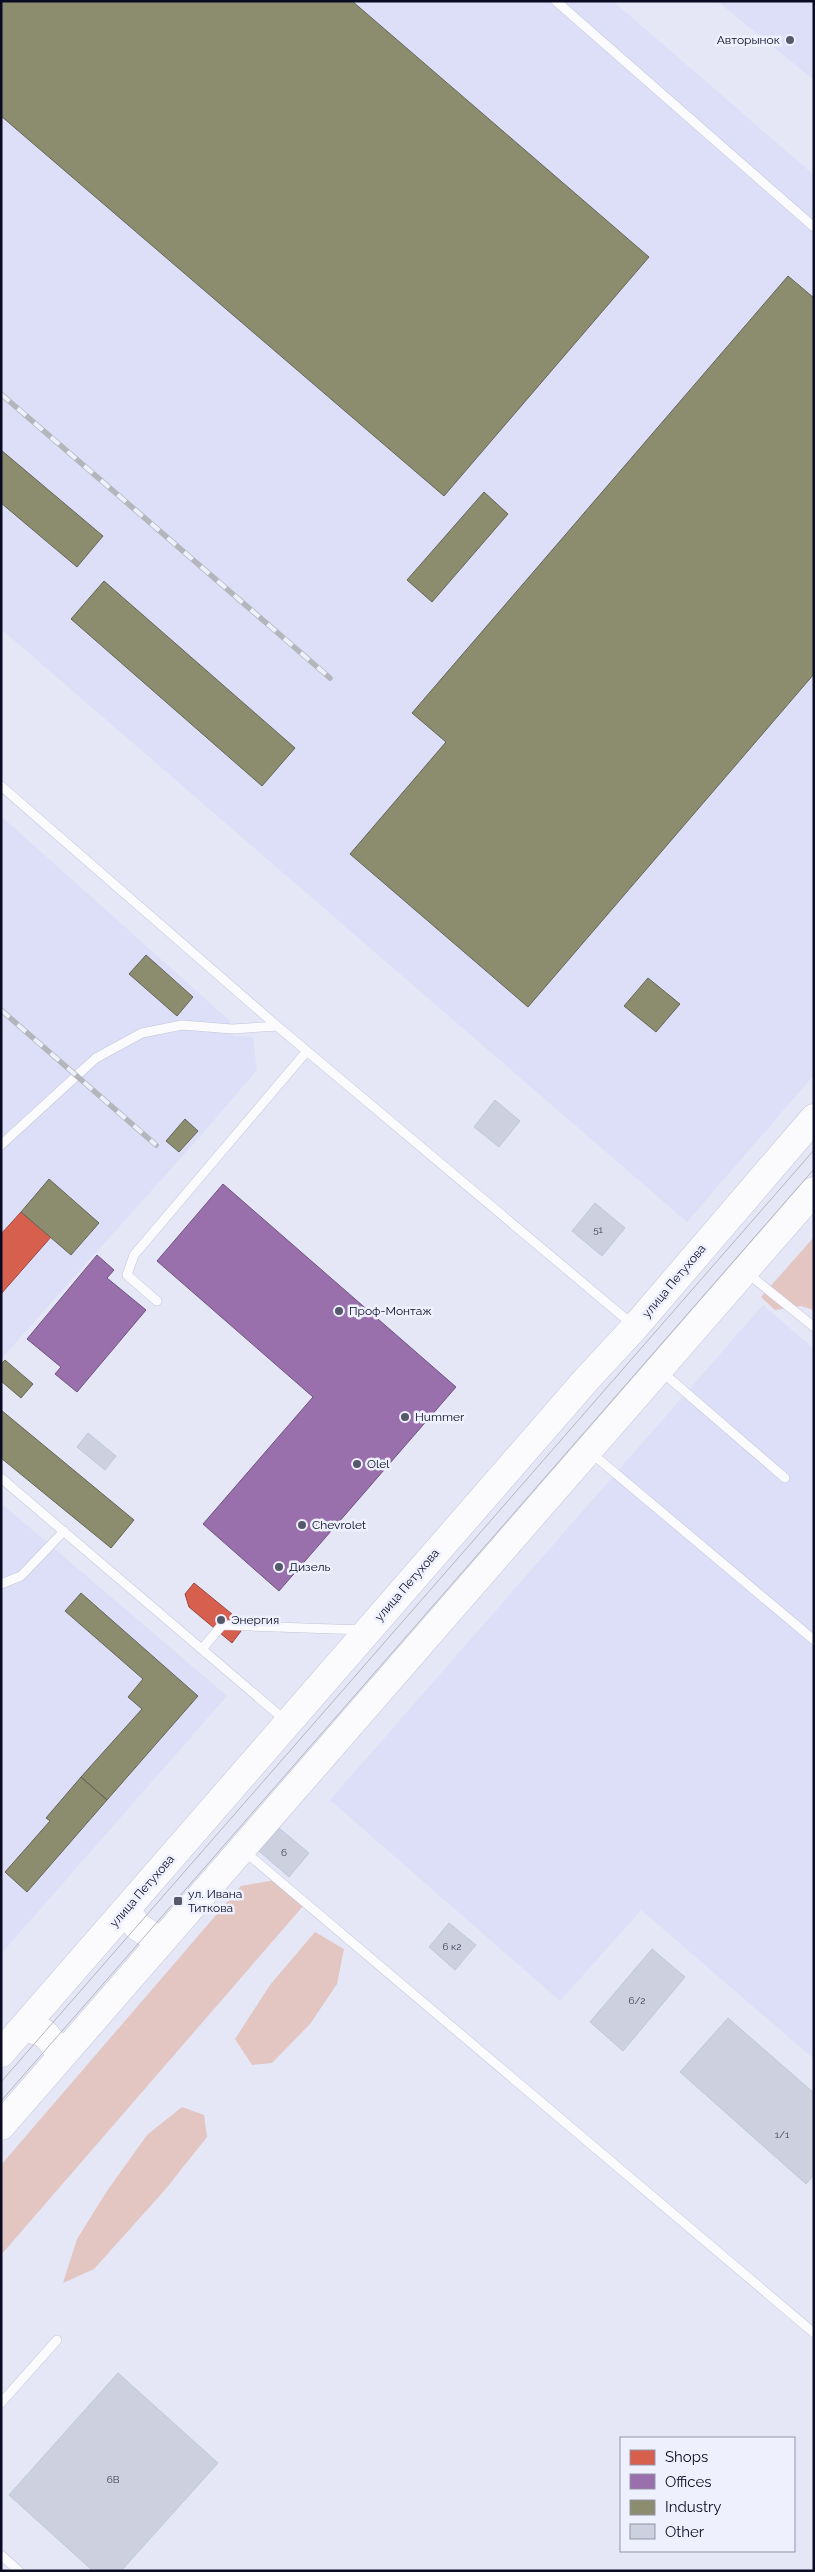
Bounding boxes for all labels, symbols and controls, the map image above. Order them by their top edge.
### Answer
place label: Авторынок [717,33,780,47]
marker: Авторынок [784,34,796,46]
house number: 51 [593,1224,604,1235]
street label: улица Петухова [639,1242,709,1320]
place label: Проф-Монтаж [349,1304,432,1318]
marker: Проф-Монтаж [333,1305,345,1317]
place label: Hummer [415,1410,465,1424]
marker: Hummer [399,1411,411,1423]
place label: Olel [367,1457,390,1471]
marker: Olel [351,1458,363,1470]
place label: Chevrolet [312,1518,366,1532]
marker: Chevrolet [296,1519,308,1531]
street label: улица Петухова [372,1546,442,1624]
place label: Дизель [289,1560,331,1574]
marker: Дизель [273,1561,285,1573]
place label: Энергия [231,1613,279,1627]
marker: Энергия [215,1614,227,1626]
house number: 6 [281,1847,287,1858]
street label: улица Петухова [107,1852,177,1930]
place label: ул. Ивана Титкова [188,1887,242,1915]
marker: ул. Ивана Титкова [172,1895,184,1907]
house number: 6 к2 [443,1941,462,1952]
house number: 6/2 [628,1995,646,2006]
house number: 1/1 [775,2129,790,2140]
legend [620,2437,795,2552]
text: Shops [665,2448,708,2466]
text: Offices [665,2473,712,2491]
house number: 6В [107,2474,120,2485]
text: Industry [665,2498,721,2516]
text: Other [665,2523,705,2541]

